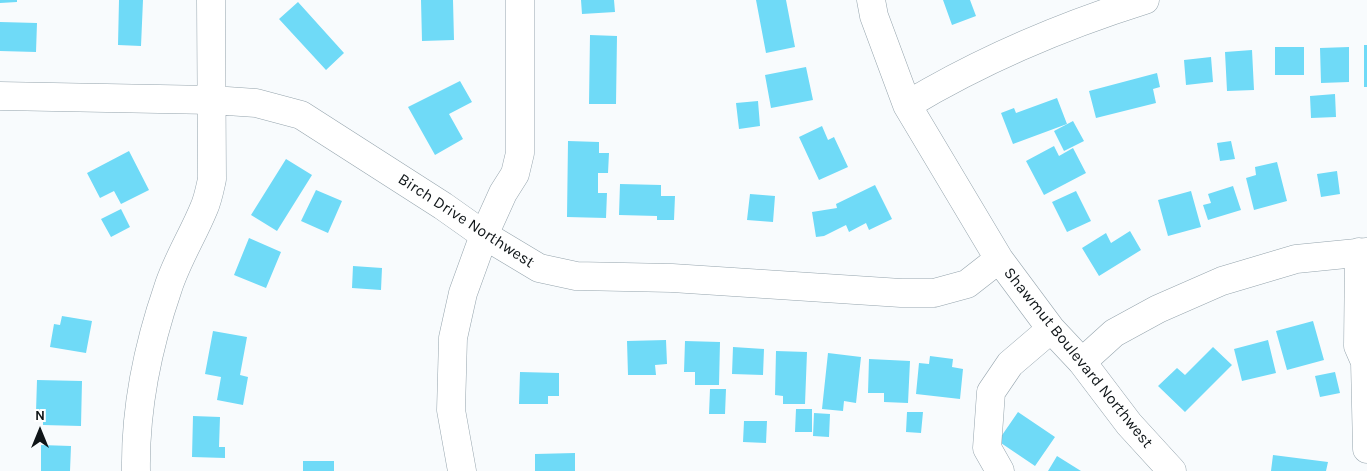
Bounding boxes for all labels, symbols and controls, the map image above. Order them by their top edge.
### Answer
street label: Birch Drive Northwest [394,170,538,272]
street label: Shawmut Boulevard Northwest [999,264,1157,452]
north arrow [15,406,65,456]
text: N [35,407,45,424]

